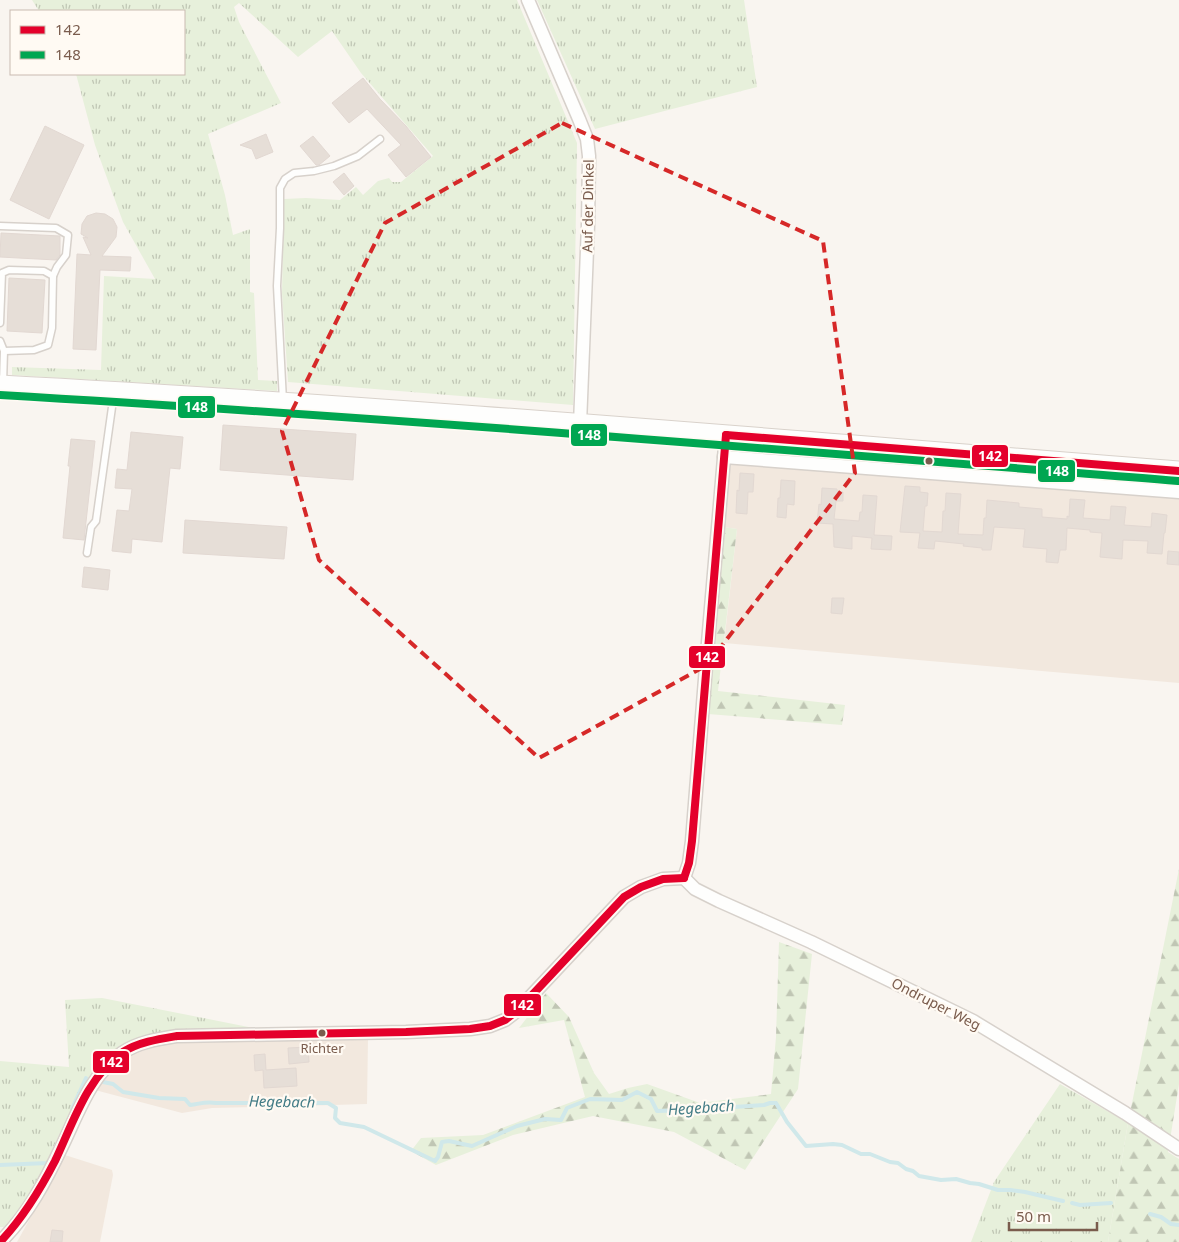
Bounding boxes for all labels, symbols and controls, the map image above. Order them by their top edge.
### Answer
legend [10,10,185,75]
text: 142 [55,19,81,39]
text: 148 [55,44,81,64]
street label: Auf der Dinkel [577,159,598,253]
line badge: 148 [177,395,216,419]
text: 148 [184,397,208,416]
line badge: 148 [570,423,608,447]
text: 148 [577,425,601,444]
line badge: 142 [971,444,1009,468]
text: 142 [978,446,1002,465]
unlabelled marker [924,456,934,466]
line badge: 148 [1037,459,1076,483]
text: 148 [1045,461,1069,480]
line badge: 142 [688,645,726,669]
text: 142 [695,647,719,666]
street label: Ondruper Weg [888,973,984,1034]
line badge: 142 [503,993,542,1017]
text: 142 [510,995,534,1014]
marker: Richter [317,1028,327,1038]
place label: Richter [300,1039,344,1057]
line badge: 142 [92,1050,130,1074]
text: 142 [99,1052,123,1071]
water label: Hegebach [249,1090,315,1112]
water label: Hegebach [667,1095,735,1119]
scale bar [1009,1200,1096,1232]
text: 50 m [1016,1206,1051,1226]

